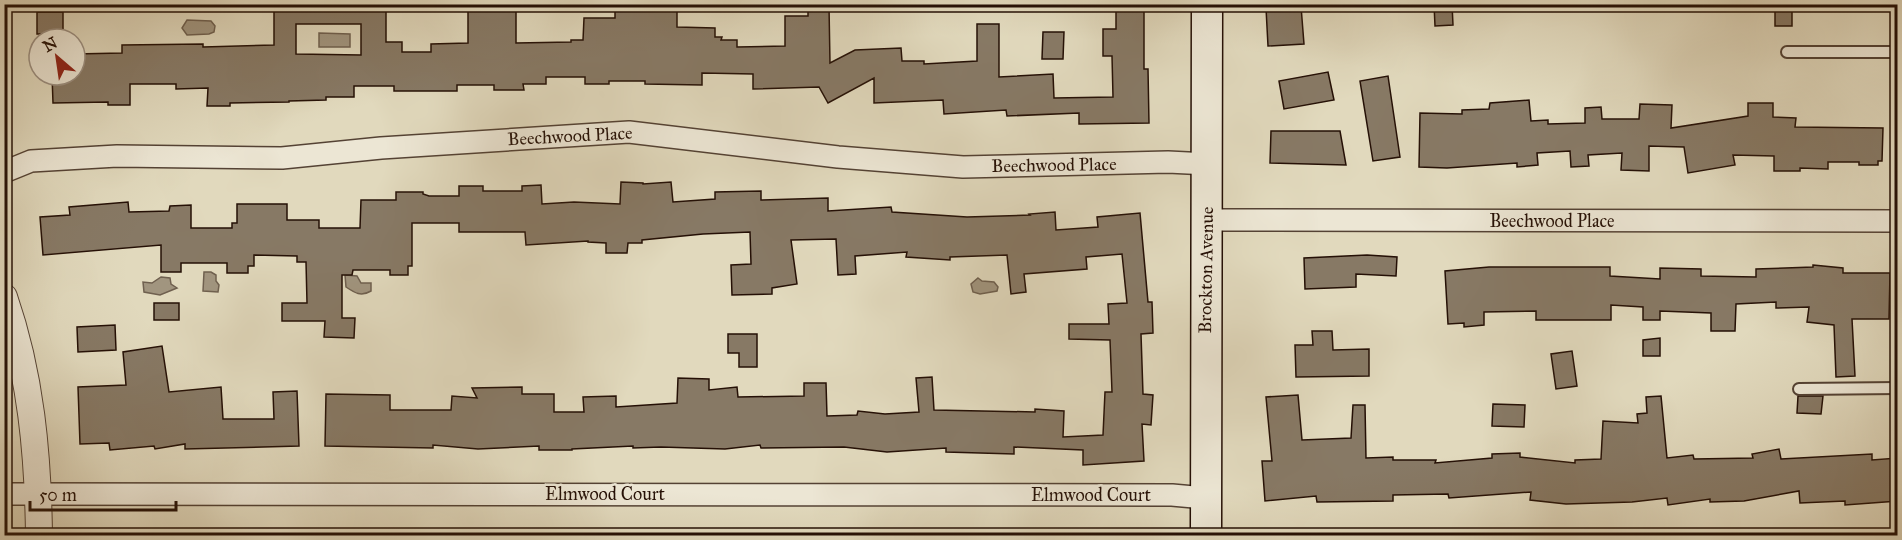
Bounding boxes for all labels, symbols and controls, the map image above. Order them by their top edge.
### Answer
north arrow [27,27,87,87]
text: N [39,33,61,56]
street label: Beechwood Place [507,122,633,150]
street label: Beechwood Place [991,153,1117,177]
street label: Brockton Avenue [1194,206,1218,334]
street label: Beechwood Place [1489,210,1615,232]
scale bar [30,474,176,512]
street label: Elmwood Court [545,483,666,505]
text: 50 m [39,484,77,506]
street label: Elmwood Court [1031,484,1152,506]

